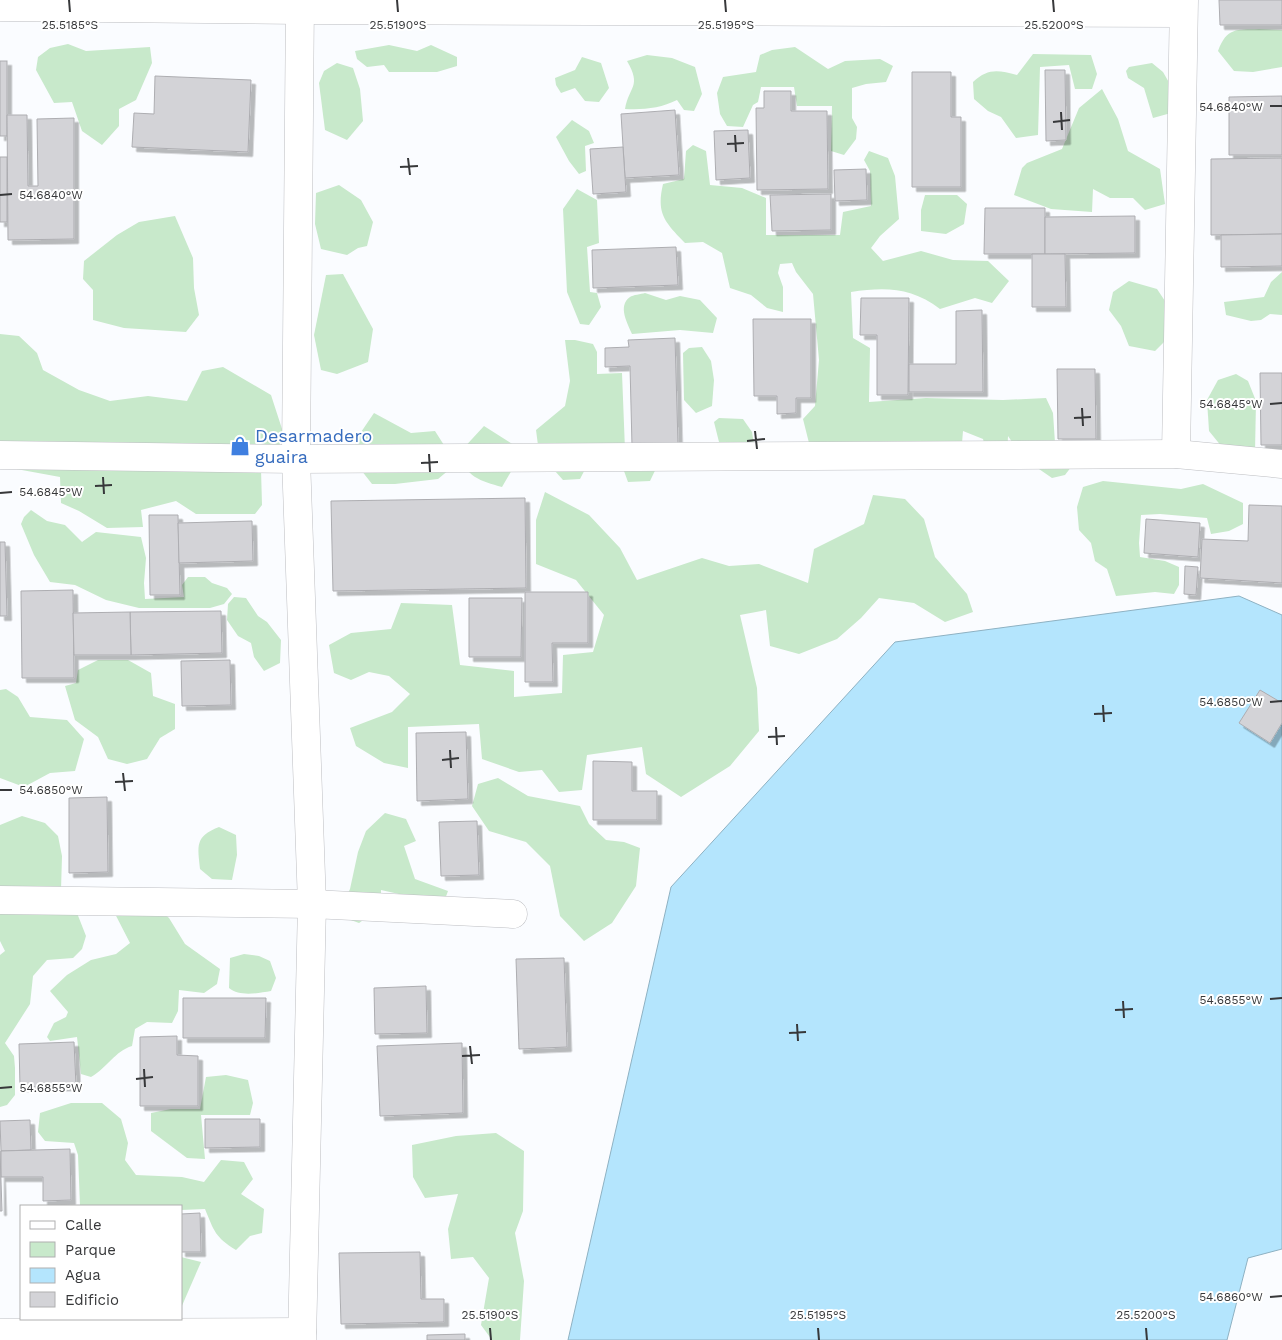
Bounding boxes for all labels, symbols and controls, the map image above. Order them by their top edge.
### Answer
text: 25.5185°S [42,18,98,32]
text: 25.5190°S [370,18,426,32]
text: 25.5195°S [698,18,754,32]
text: 25.5200°S [1024,18,1084,32]
text: 54.6840°W [1199,100,1263,114]
text: 54.6840°W [19,188,83,202]
text: 54.6845°W [1199,397,1263,411]
place label: Desarmadero guaira [255,425,372,467]
shop icon: Desarmadero guaira [229,435,251,457]
text: 54.6845°W [19,485,83,499]
text: 54.6850°W [1199,695,1263,709]
text: 54.6850°W [19,783,83,797]
text: 54.6855°W [1200,993,1263,1007]
text: 54.6855°W [20,1081,83,1095]
legend [20,1205,182,1320]
text: Calle [65,1216,102,1234]
text: Parque [65,1241,116,1259]
text: Agua [65,1266,101,1284]
text: 54.6860°W [1199,1290,1263,1304]
text: Edificio [65,1291,119,1309]
text: 25.5190°S [462,1308,518,1322]
text: 25.5195°S [790,1308,846,1322]
text: 25.5200°S [1116,1308,1176,1322]

